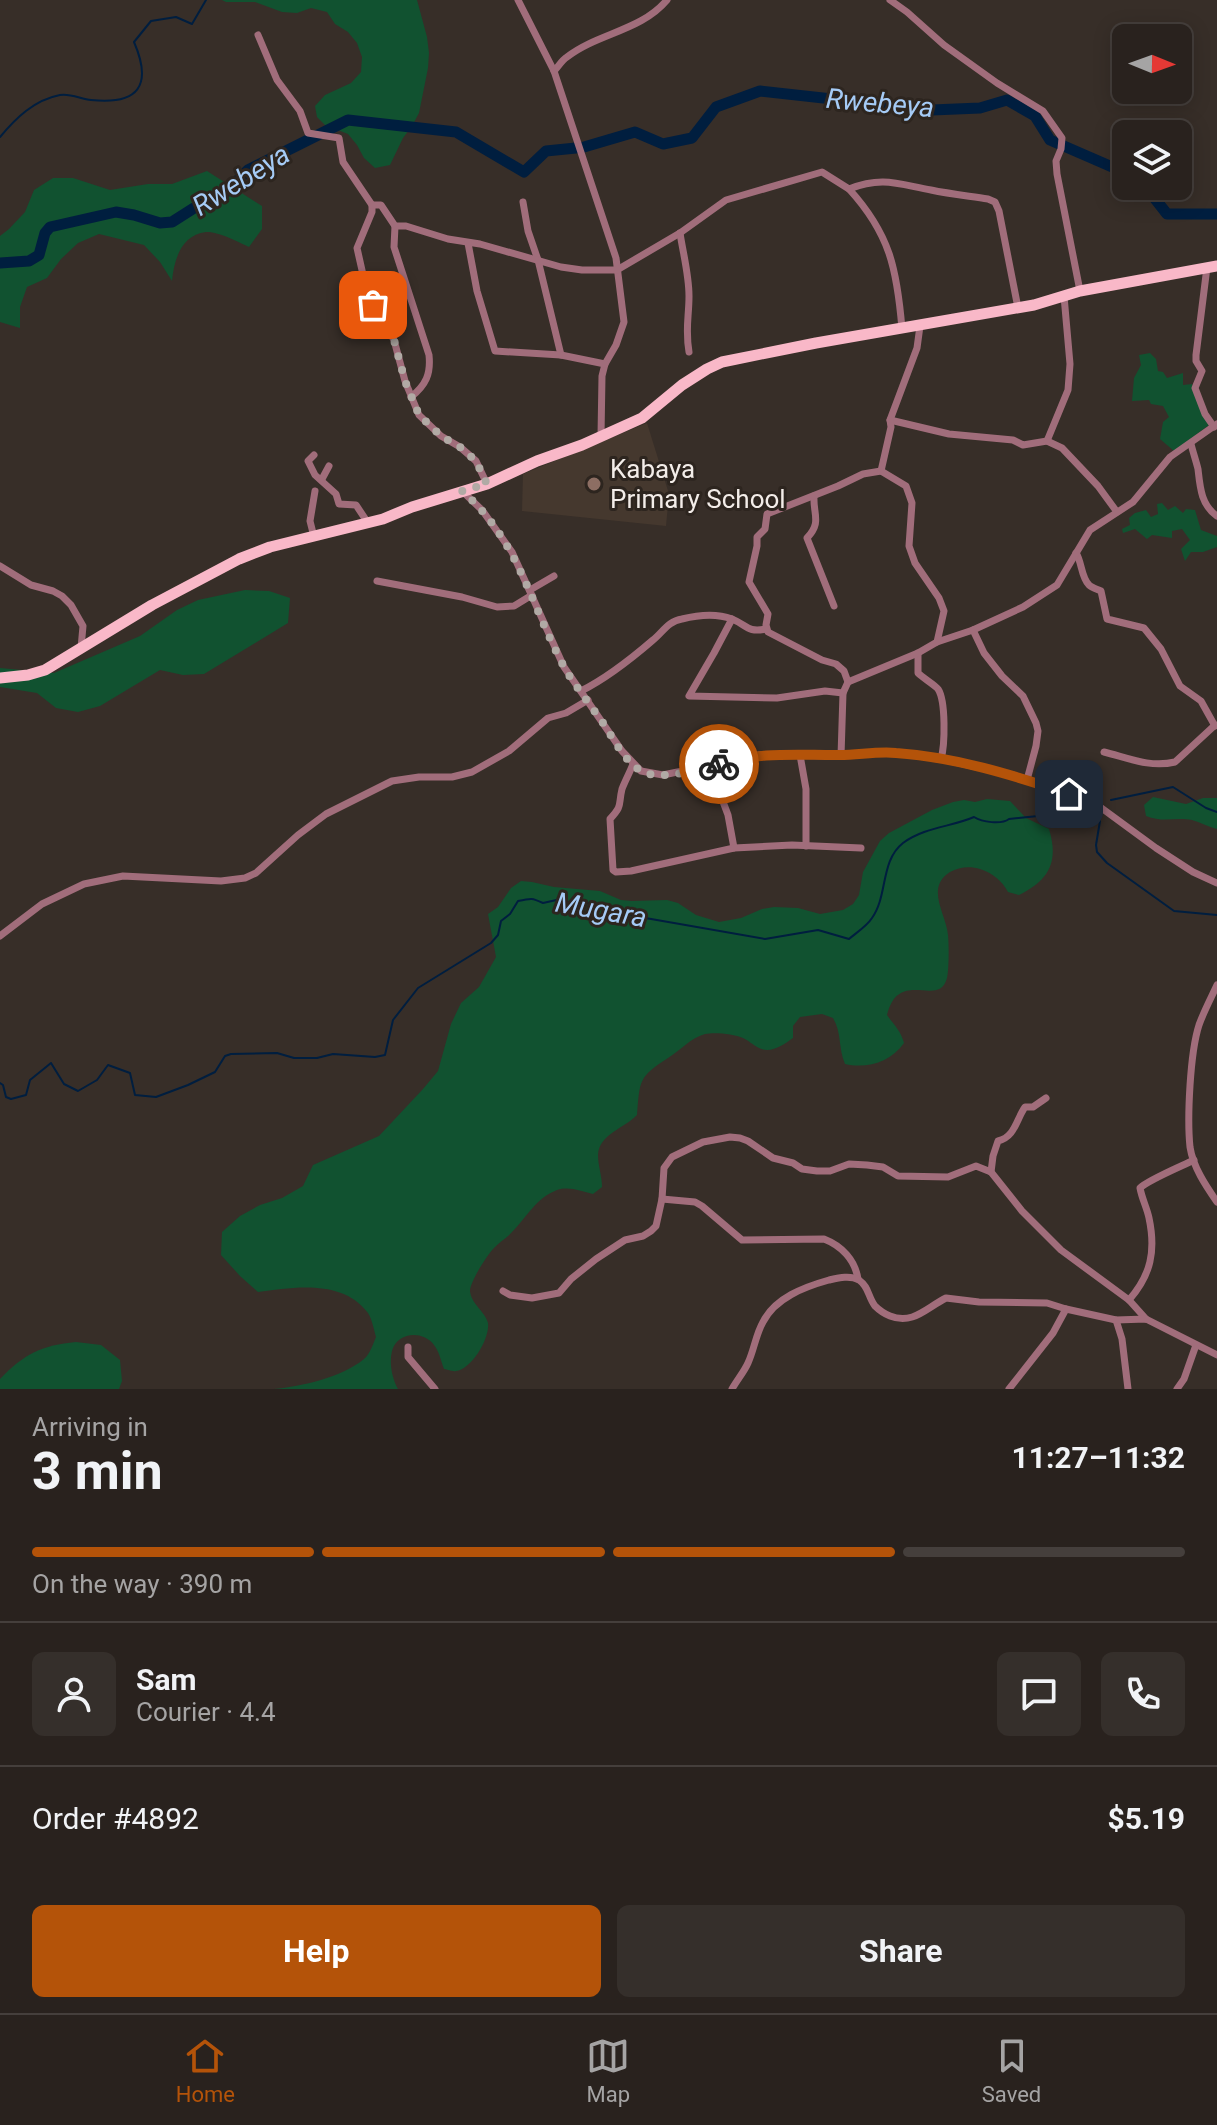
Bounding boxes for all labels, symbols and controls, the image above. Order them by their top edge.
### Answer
north arrow [1112,24,1192,104]
map controls [1112,24,1192,200]
water label: Rwebeya [825,82,935,124]
button: layers [1112,120,1192,200]
water label: Rwebeya [186,137,296,223]
pin [339,271,407,339]
icon: bag [351,283,395,327]
place label: Kabaya Primary School [610,454,786,514]
marker: Kabaya Primary School [585,475,603,493]
courier [679,724,759,804]
icon: bike [697,742,741,786]
pin [1035,760,1103,828]
icon: home [1047,772,1091,816]
water label: Mugara [553,886,649,934]
text: Arriving in [32,1412,148,1442]
text: 11:27–11:32 [1011,1440,1185,1475]
text: 3 min [32,1441,163,1502]
text: On the way · 390 m [32,1569,252,1599]
button: person [32,1652,116,1736]
button: chat [997,1652,1081,1736]
button: phone [1101,1652,1185,1736]
text: Sam [136,1662,197,1697]
text: Courier · 4.4 [136,1697,276,1727]
text: Order #4892 [32,1801,199,1836]
text: $5.19 [1107,1801,1185,1836]
button: Help [32,1905,601,1997]
button: Share [617,1905,1185,1997]
tab: Home [176,2034,235,2107]
tab: Map [586,2034,630,2107]
tab: Saved [982,2034,1041,2107]

